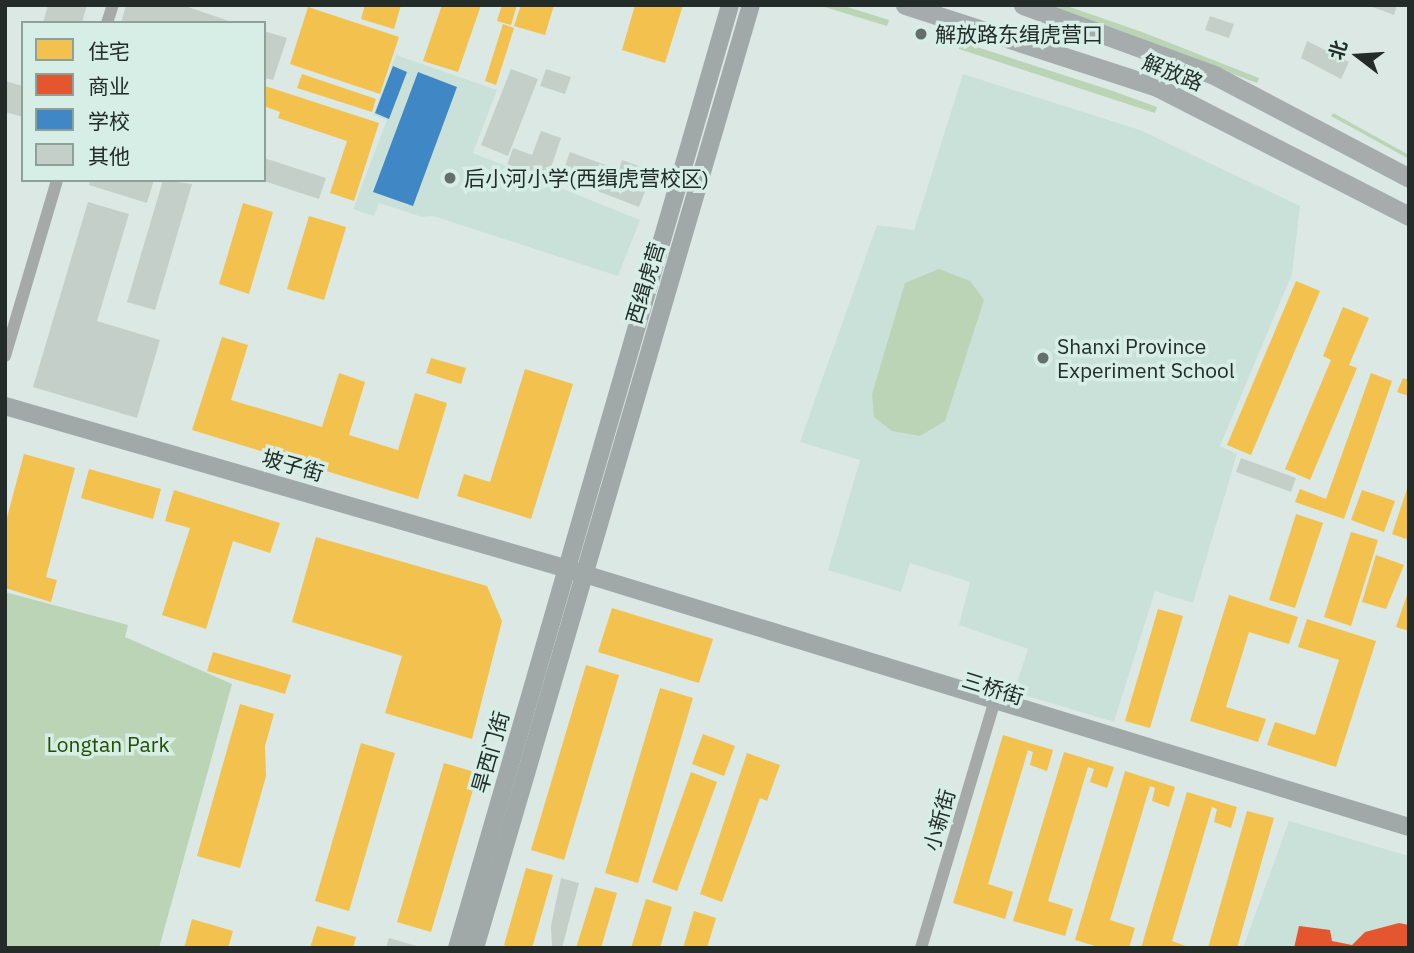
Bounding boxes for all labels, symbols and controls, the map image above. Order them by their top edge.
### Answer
legend [21,21,266,182]
place label: 解放路东缉虎营口 [935,21,1103,47]
north arrow [1323,21,1393,91]
marker: 解放路东缉虎营口 [913,26,929,42]
text: 住宅 [88,37,130,65]
text: 北 [1324,37,1352,62]
street label: 解放路 [1139,49,1207,95]
text: 商业 [88,72,130,100]
text: 学校 [88,107,130,135]
text: 其他 [88,142,130,170]
place label: 后小河小学(西缉虎营校区) [464,165,709,191]
marker: 后小河小学(西缉虎营校区) [442,170,458,186]
street label: 西缉虎营 [621,239,669,327]
place label: Shanxi Province Experiment School [1057,333,1235,383]
marker: Shanxi Province Experiment School [1035,350,1051,366]
street label: 坡子街 [259,444,327,486]
street label: 三桥街 [959,667,1027,709]
street label: 旱西门街 [466,708,514,796]
park label: Longtan Park [46,731,170,757]
street label: 小新街 [918,786,960,854]

